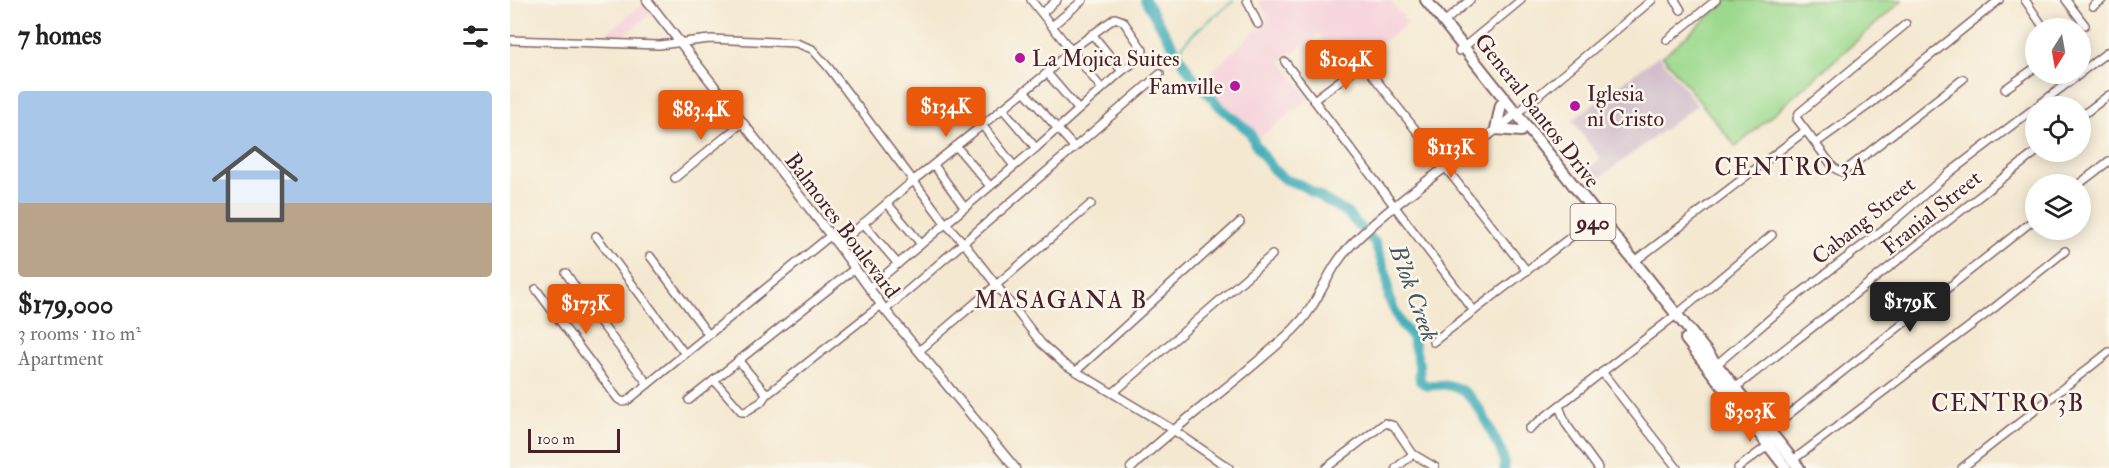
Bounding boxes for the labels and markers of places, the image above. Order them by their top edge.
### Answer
pin: $104K [1304,40,1388,91]
place label: La Mojica Suites [1032,45,1180,73]
marker: La Mojica Suites [1013,51,1027,65]
place label: Famville [1148,73,1223,101]
marker: Famville [1228,79,1242,93]
place label: Iglesia ni Cristo [1587,80,1664,133]
pin: $134K [904,87,988,138]
pin: $83.4K [652,90,750,141]
marker: Iglesia ni Cristo [1568,99,1582,113]
pin: $113K [1409,128,1493,179]
pin: $179K [1868,282,1952,333]
pin: $173K [544,284,628,335]
pin: $303K [1708,392,1792,443]

